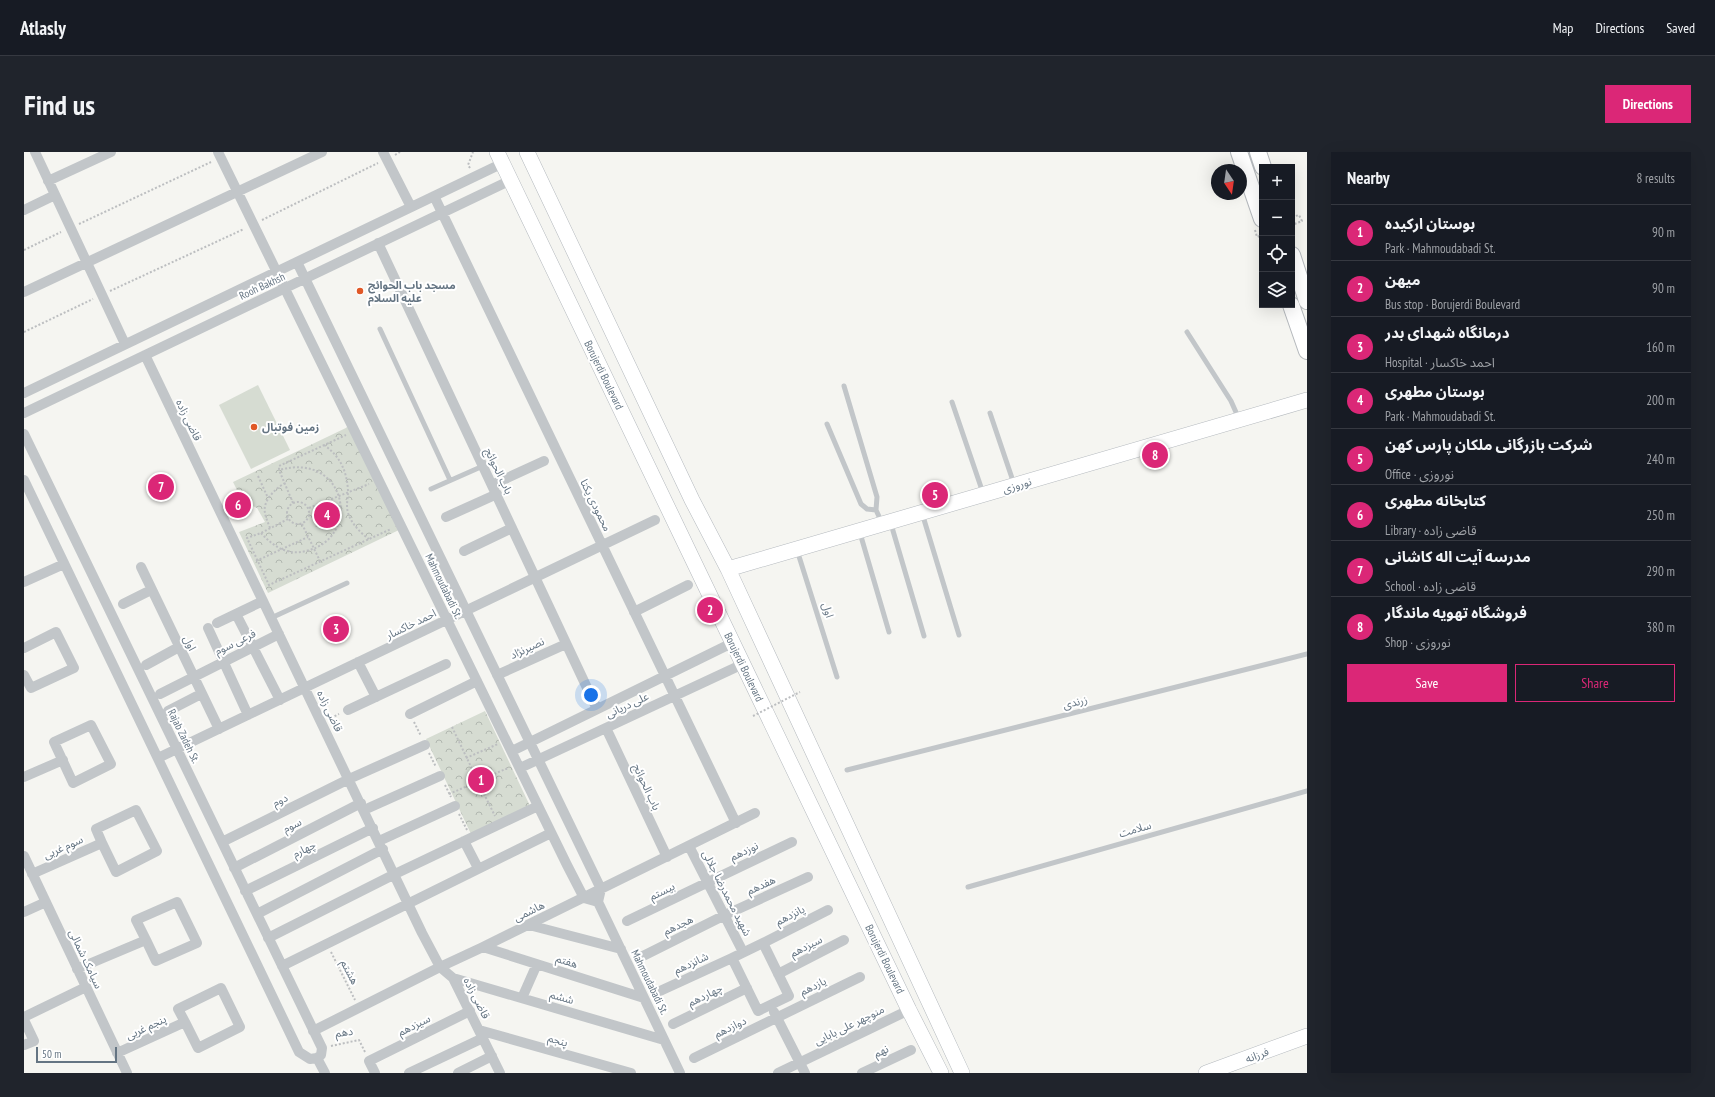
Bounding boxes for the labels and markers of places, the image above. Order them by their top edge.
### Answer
place label: مسجد باب الحوائج علیه السلام [368,278,456,307]
marker: مسجد باب الحوائج علیه السلام [355,286,365,296]
place label: زمین فوتبال [262,420,319,434]
marker: زمین فوتبال [249,422,259,432]
pin: 8 [1142,440,1168,470]
pin: 7 [148,472,174,502]
pin: 5 [922,480,948,510]
pin: 6 [225,490,251,520]
pin: 4 [314,500,340,530]
pin: 2 [697,595,723,625]
pin: 3 [323,614,349,644]
pin: 1 [468,765,494,795]

